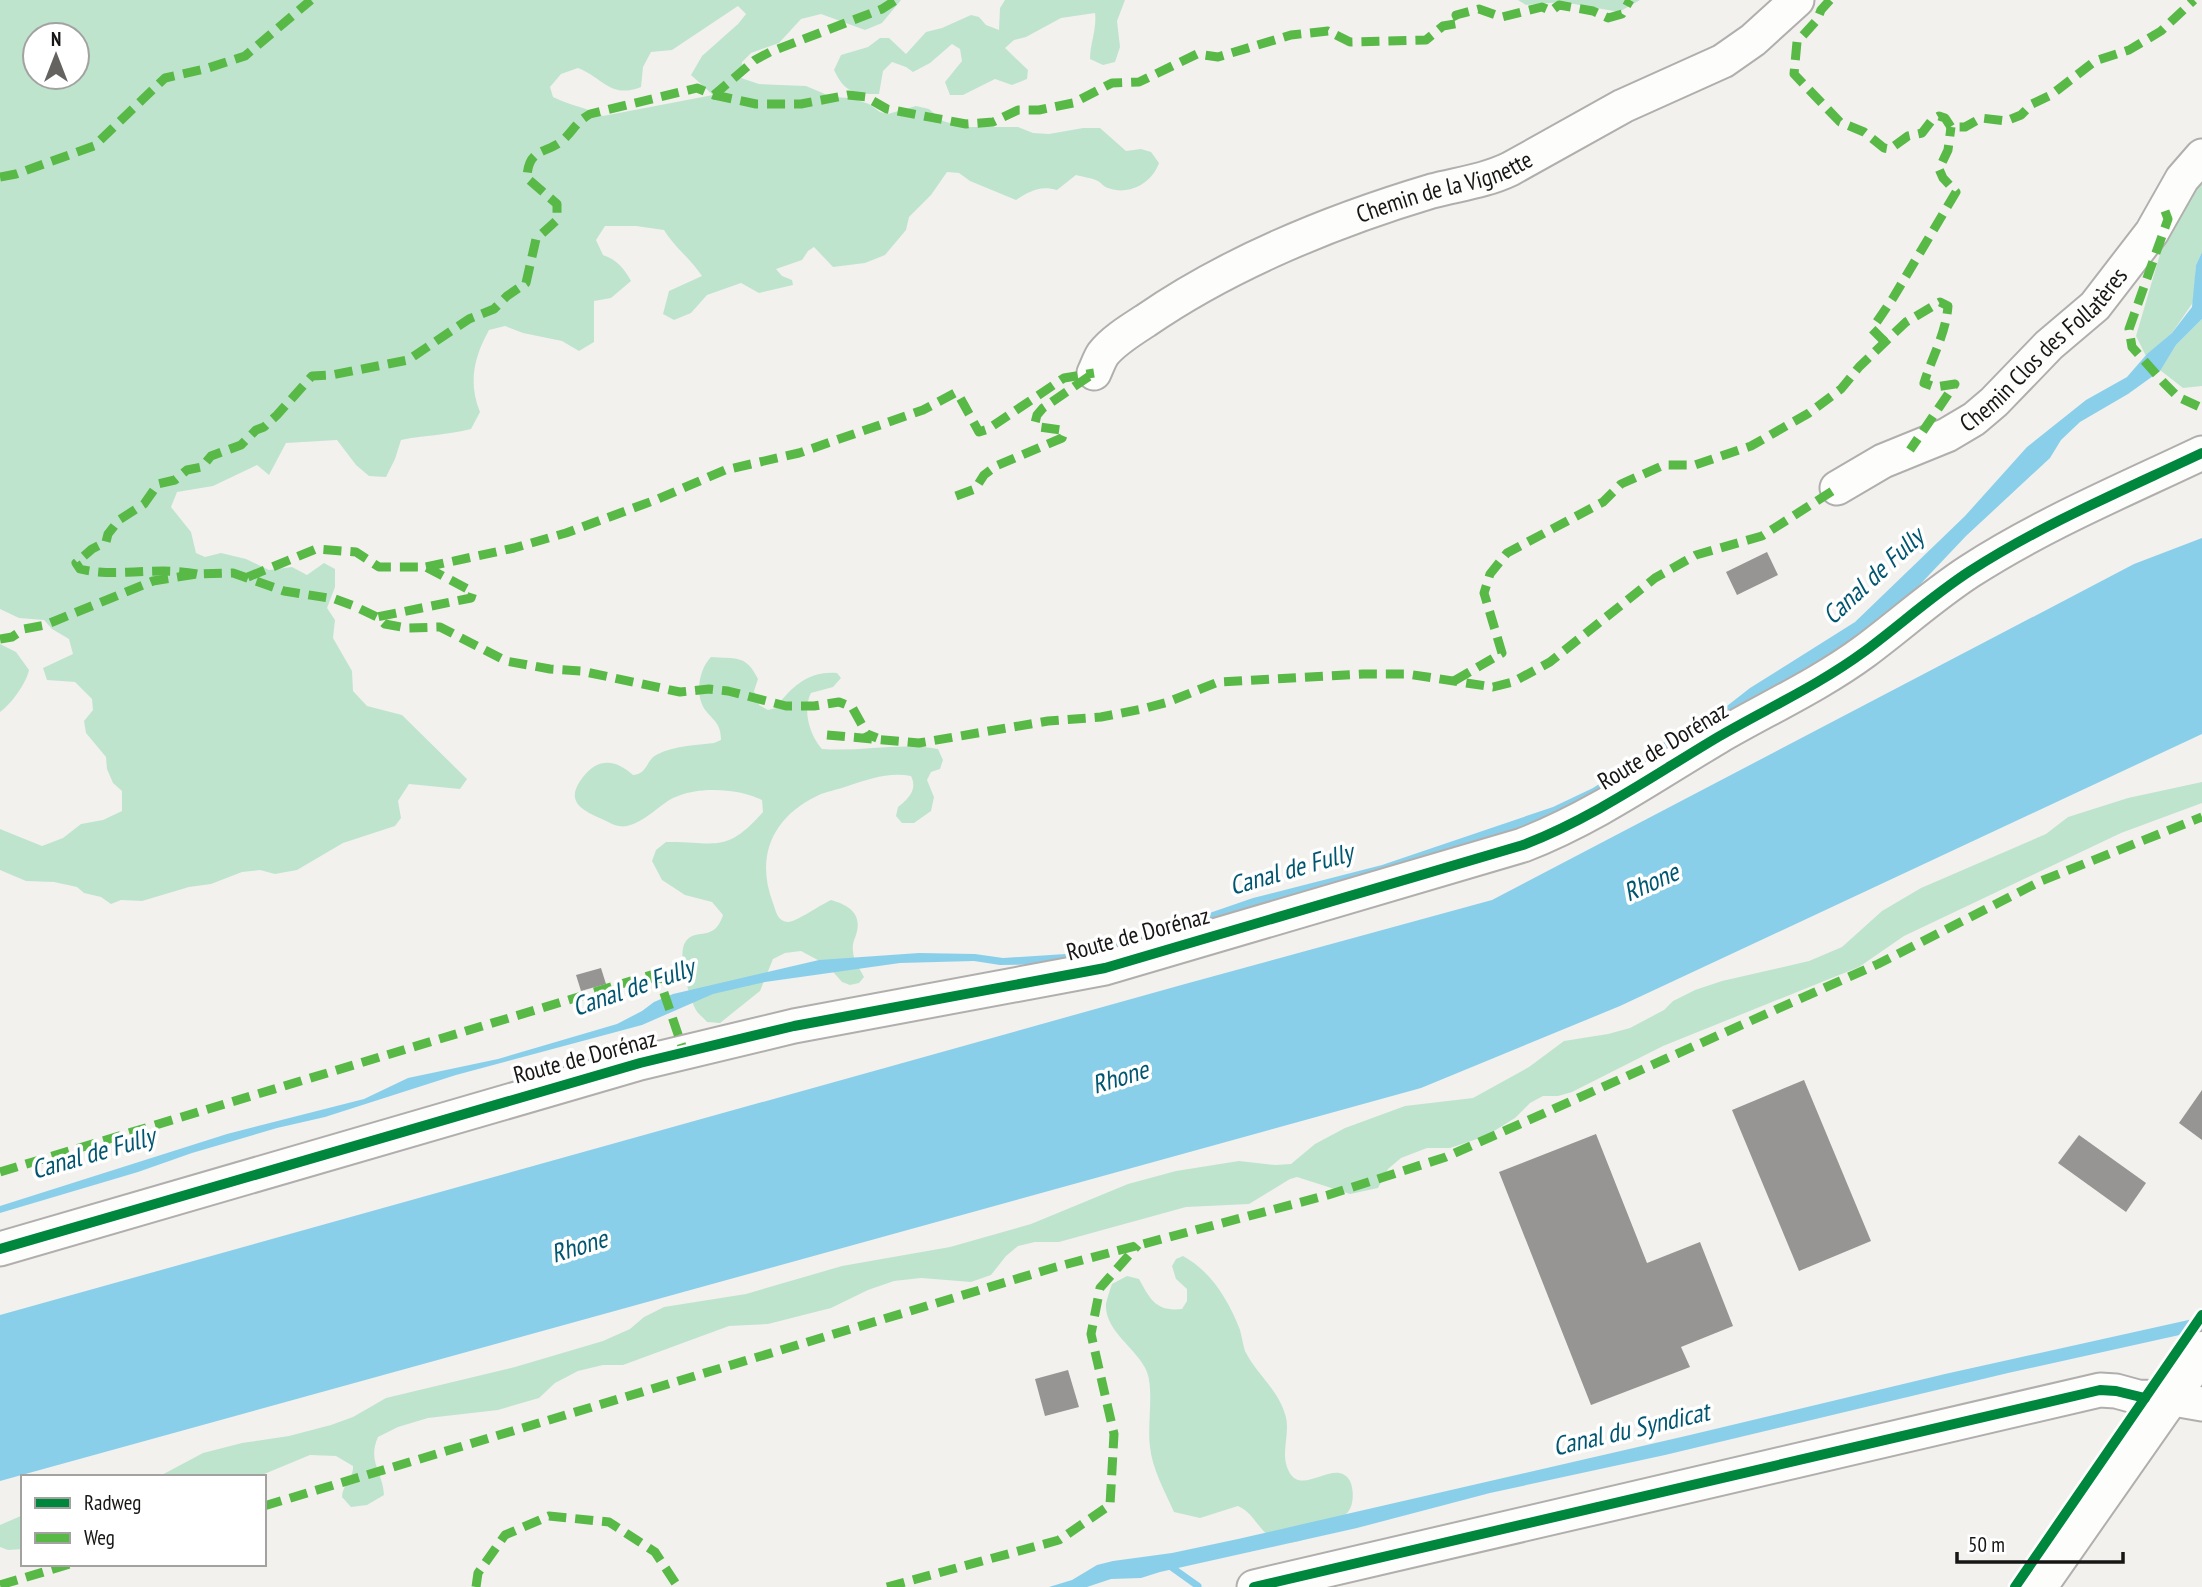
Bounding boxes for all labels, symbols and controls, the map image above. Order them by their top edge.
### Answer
north arrow [21,21,91,91]
text: N [51,27,61,51]
street label: Chemin de la Vignette [1352,144,1538,230]
street label: Chemin Clos des Follatères [1954,261,2134,439]
water label: Canal de Fully [1815,518,1933,631]
street label: Route de Dorénaz [1592,695,1733,797]
water label: Canal de Fully [1225,834,1359,902]
water label: Rhone [1618,854,1686,908]
street label: Route de Dorénaz [1063,900,1213,967]
water label: Canal de Fully [568,949,701,1023]
street label: Route de Dorénaz [510,1023,660,1090]
water label: Rhone [1088,1052,1154,1101]
water label: Canal de Fully [27,1118,161,1186]
water label: Rhone [547,1221,613,1270]
water label: Canal du Syndicat [1550,1394,1715,1463]
legend [21,1475,266,1566]
text: Radweg [84,1489,141,1516]
scale bar [1957,1520,2123,1564]
text: Weg [84,1524,115,1551]
text: 50 m [1968,1531,2005,1558]

